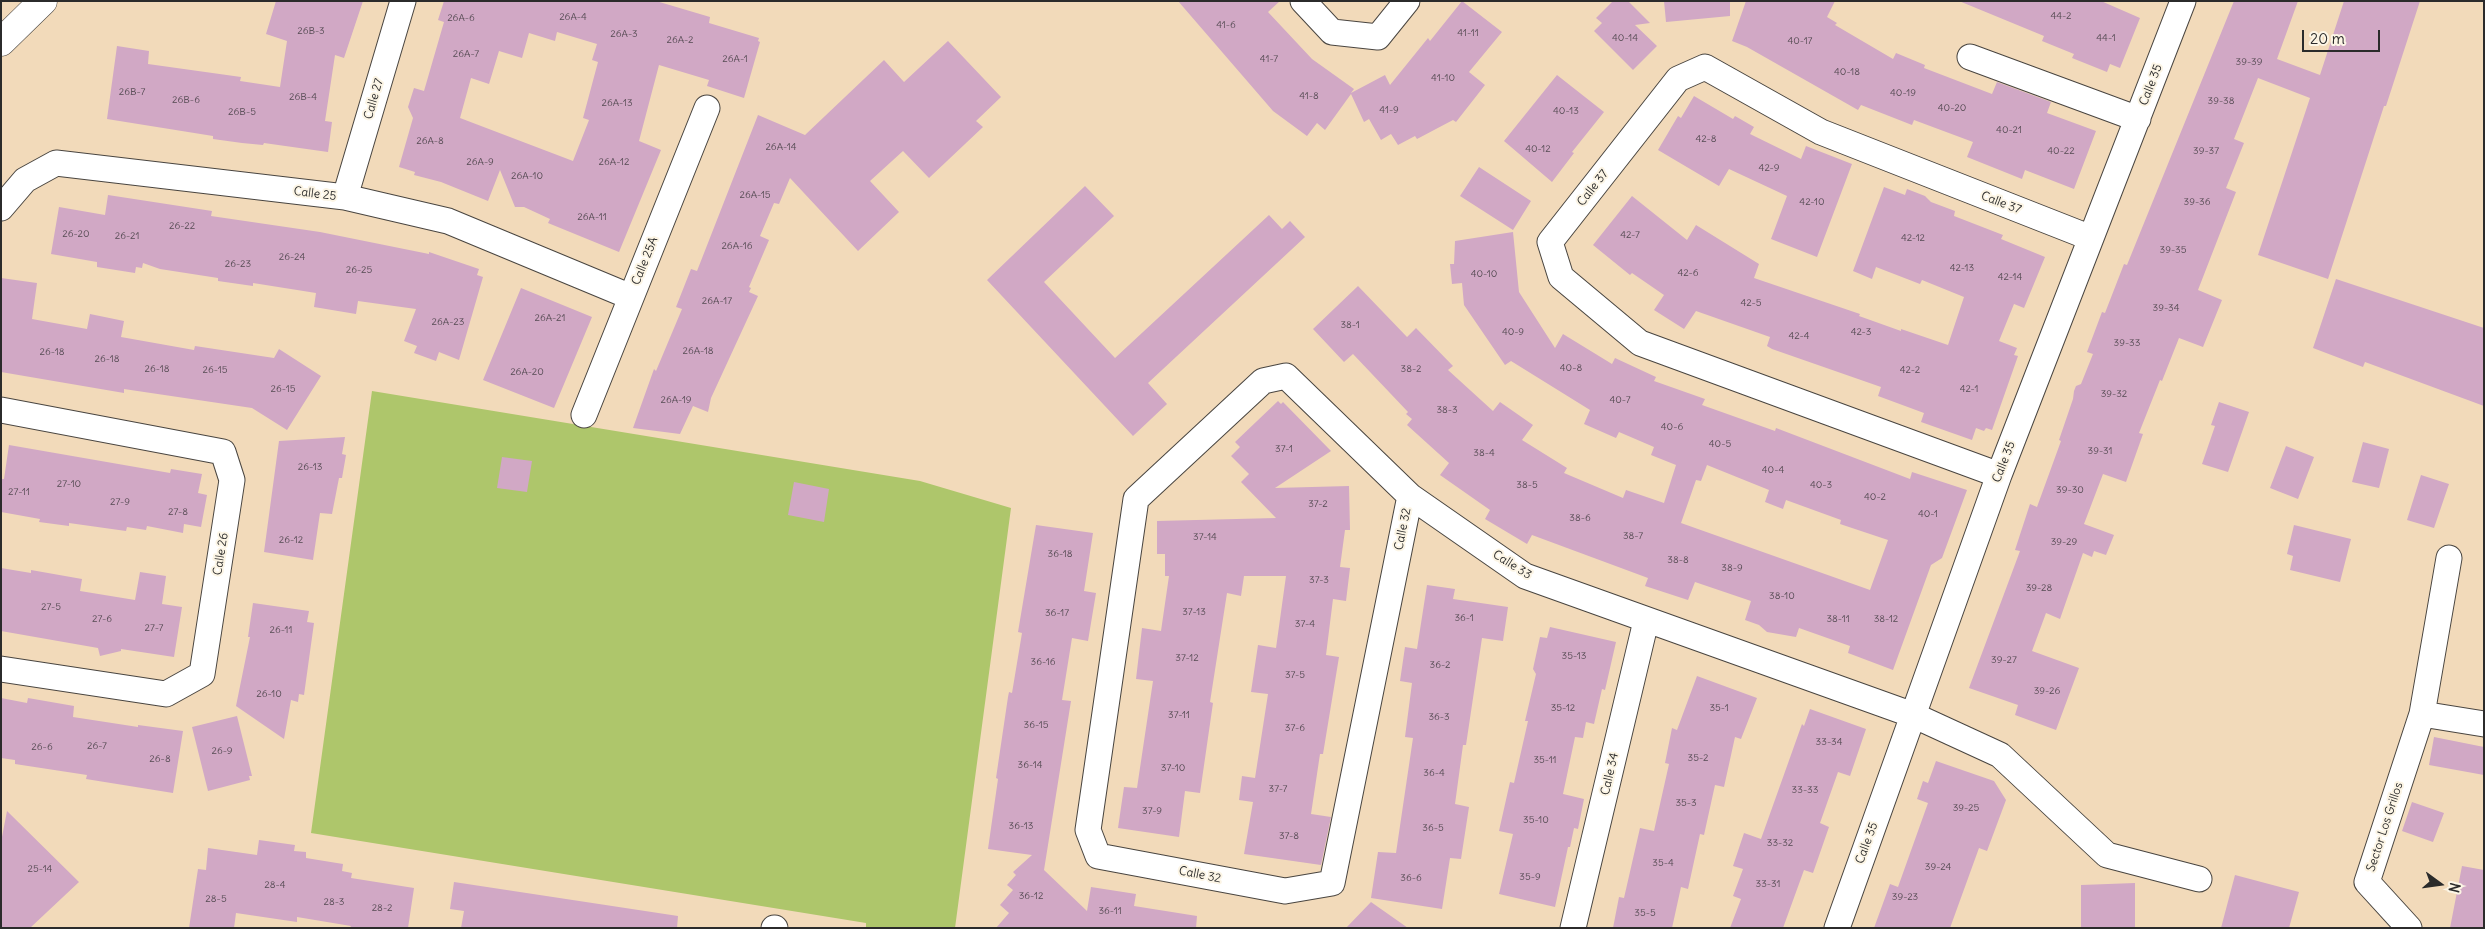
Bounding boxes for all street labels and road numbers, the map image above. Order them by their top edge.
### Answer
street label: Calle 35 [2137,62,2165,108]
street label: Calle 27 [361,77,387,121]
street label: Calle 37 [1574,167,1612,209]
street label: Calle 25 [293,184,337,204]
street label: Calle 37 [1979,189,2023,217]
street label: Calle 25A [629,235,661,287]
street label: Calle 35 [1990,439,2018,485]
street label: Calle 32 [1392,507,1414,551]
street label: Calle 26 [211,532,231,576]
street label: Calle 33 [1490,548,1534,582]
street label: Calle 34 [1598,751,1622,797]
street label: Sector Los Grillos [2364,781,2406,873]
street label: Calle 35 [1853,820,1881,866]
street label: Calle 32 [1178,864,1222,886]

